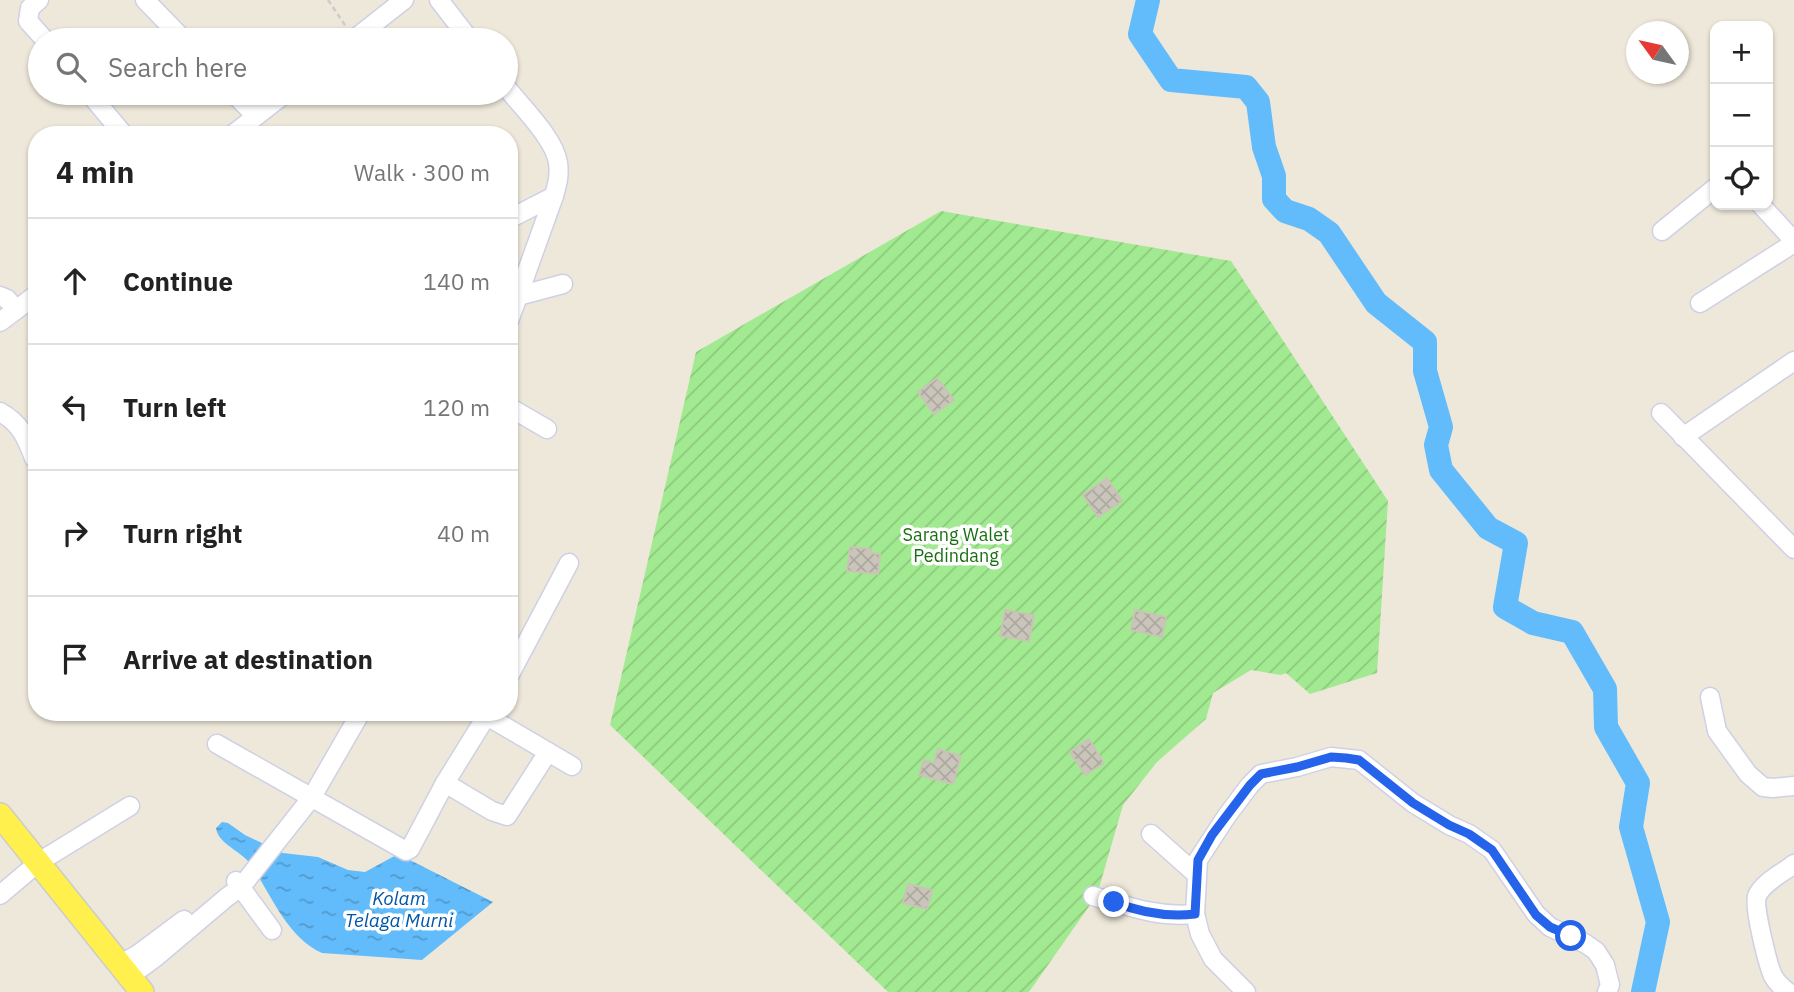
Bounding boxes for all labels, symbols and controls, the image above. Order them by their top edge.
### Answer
north arrow [1626,21,1689,84]
map controls [1710,21,1773,210]
button: + [1710,21,1773,84]
search box [28,28,518,105]
icon: search [52,48,90,86]
text: Search here [108,50,247,84]
button: − [1710,84,1773,147]
button: locate [1710,147,1773,210]
text: 4 min [56,152,134,191]
text: Walk · 300 m [354,157,490,187]
icon: ahead [56,262,94,300]
text: Continue [123,264,233,298]
text: 140 m [423,266,490,296]
icon: left [56,388,94,426]
text: Turn left [123,390,226,424]
text: 120 m [423,392,490,422]
icon: right [56,514,94,552]
text: Turn right [123,516,242,550]
text: 40 m [437,518,490,548]
park label: Sarang Walet Pedindang [903,523,1009,567]
icon: arrive [56,640,94,678]
text: Arrive at destination [123,642,373,676]
water label: Kolam Telaga Murni [345,886,454,932]
route end [1098,886,1129,917]
route start [1555,920,1586,951]

